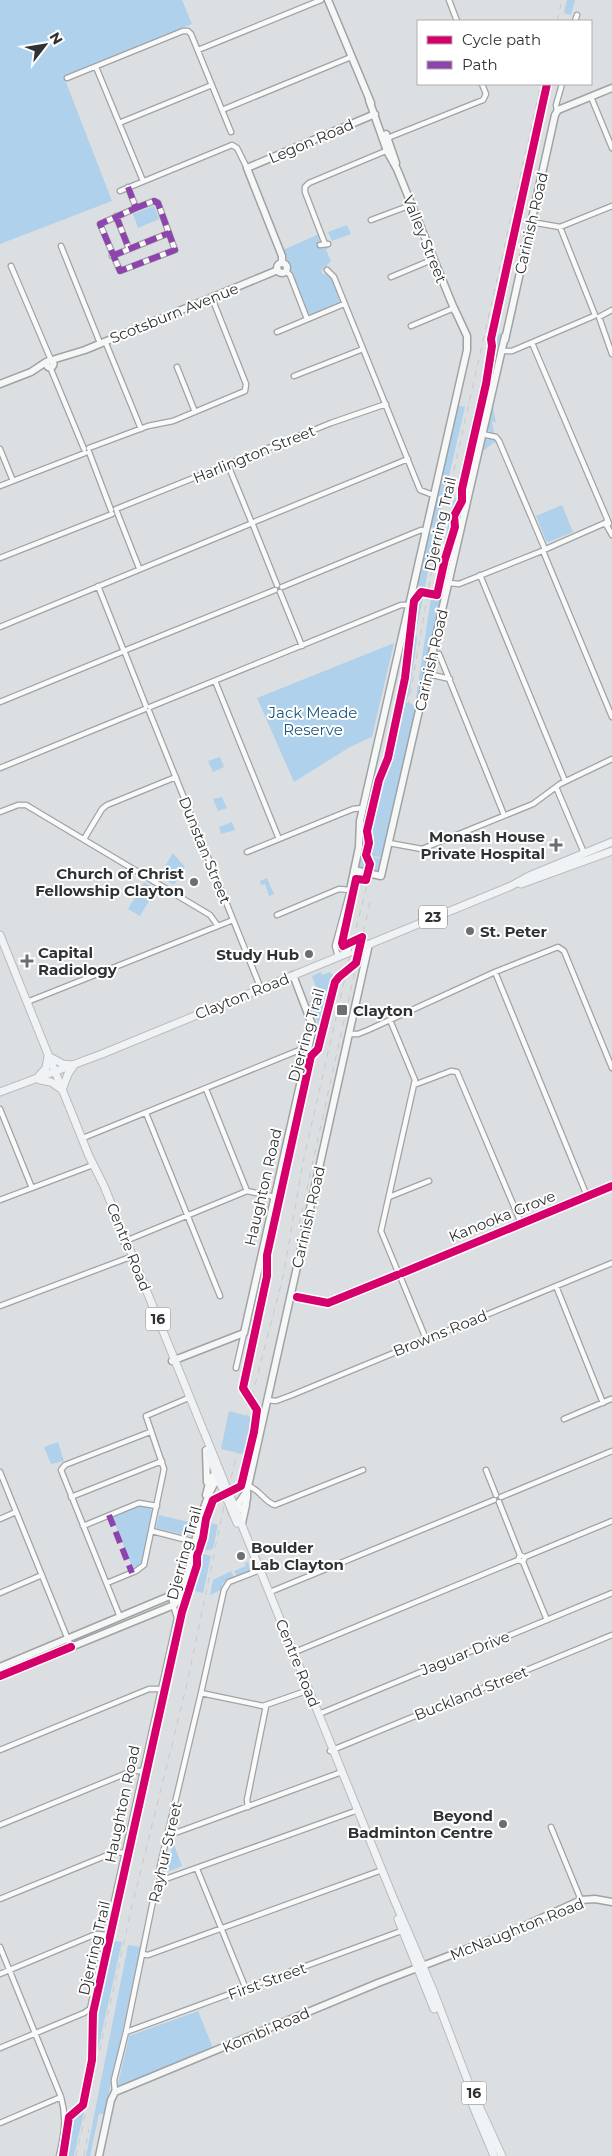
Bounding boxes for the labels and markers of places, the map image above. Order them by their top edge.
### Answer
place label: Monash House Private Hospital [421,827,545,863]
marker: Monash House Private Hospital [549,838,563,852]
place label: Church of Christ Fellowship Clayton [35,864,184,900]
marker: Church of Christ Fellowship Clayton [188,876,200,888]
place label: St. Peter [480,922,547,941]
marker: St. Peter [464,925,476,937]
place label: Capital Radiology [38,943,118,979]
place label: Study Hub [216,945,299,964]
marker: Study Hub [303,948,315,960]
marker: Capital Radiology [20,954,34,968]
place label: Clayton [353,1001,413,1020]
marker: Clayton [335,1003,349,1017]
place label: Boulder Lab Clayton [251,1538,344,1574]
marker: Boulder Lab Clayton [235,1550,247,1562]
place label: Beyond Badminton Centre [348,1806,493,1842]
marker: Beyond Badminton Centre [497,1818,509,1830]

